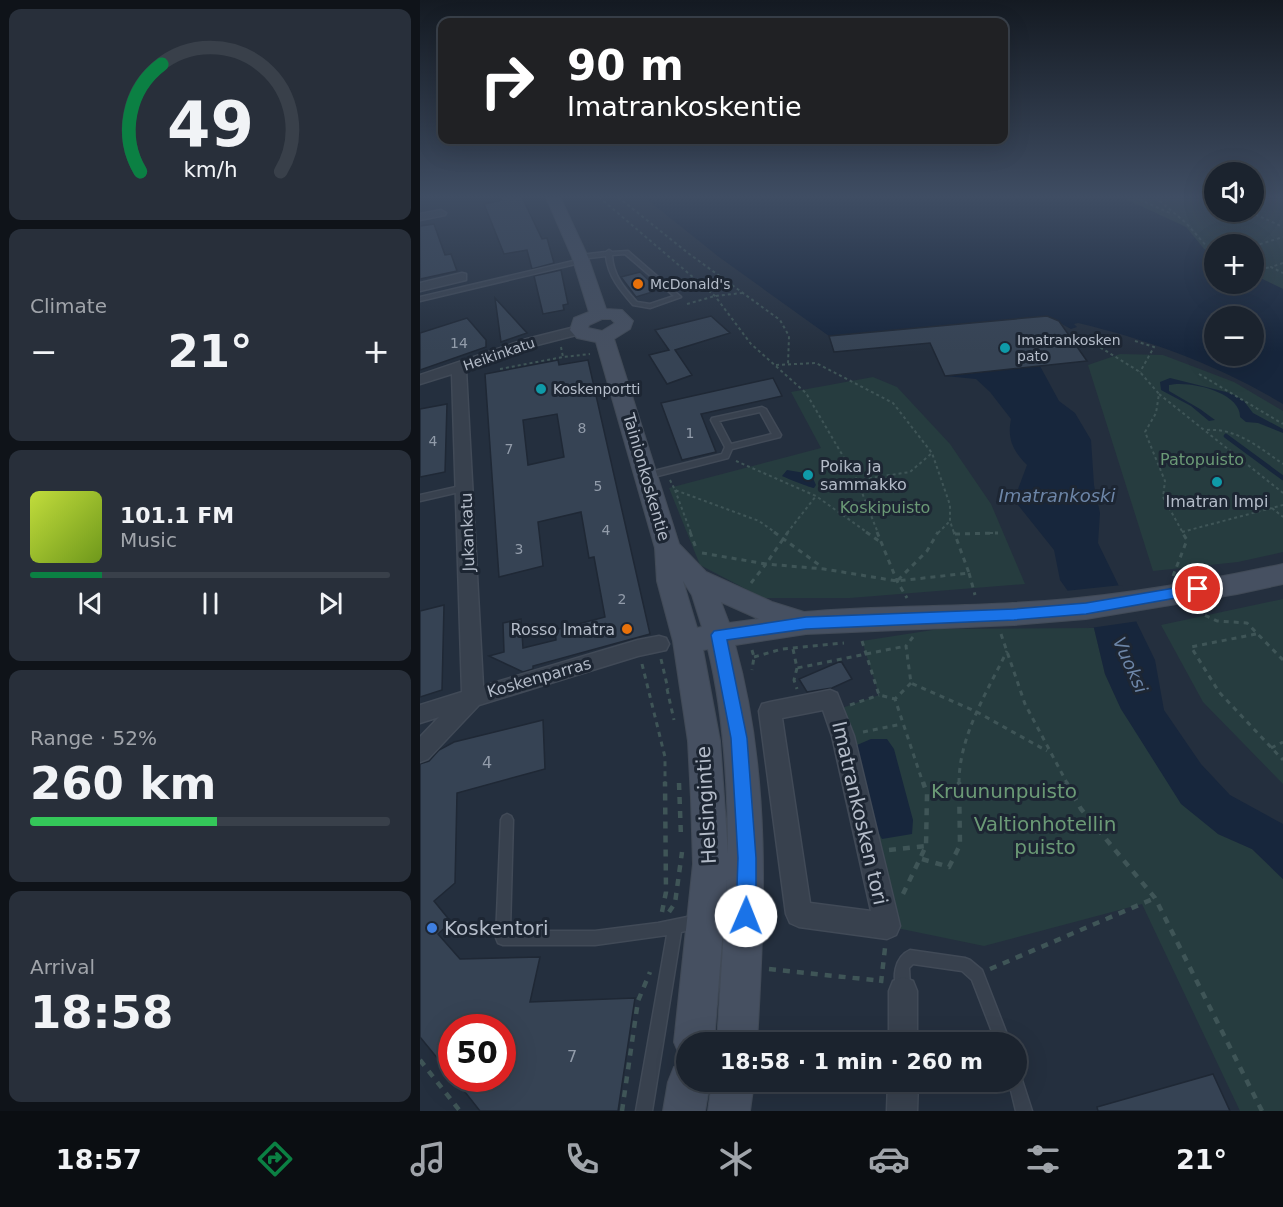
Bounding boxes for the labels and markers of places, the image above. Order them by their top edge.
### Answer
place label: McDonald's [650,276,731,292]
marker: McDonald's [631,277,645,291]
place label: Imatrankosken pato [1017,332,1121,364]
marker: Imatrankosken pato [998,341,1012,355]
place label: Koskenportti [553,381,641,397]
marker: Koskenportti [534,382,548,396]
place label: Poika ja sammakko [820,457,907,494]
marker: Poika ja sammakko [801,468,815,482]
marker: Imatran Impi [1210,475,1224,489]
place label: Imatran Impi [1166,492,1268,511]
pin [1172,563,1223,614]
place label: Rosso Imatra [511,620,615,639]
marker: Rosso Imatra [620,622,634,636]
place label: Koskentori [444,916,548,940]
marker: Koskentori [425,921,439,935]

